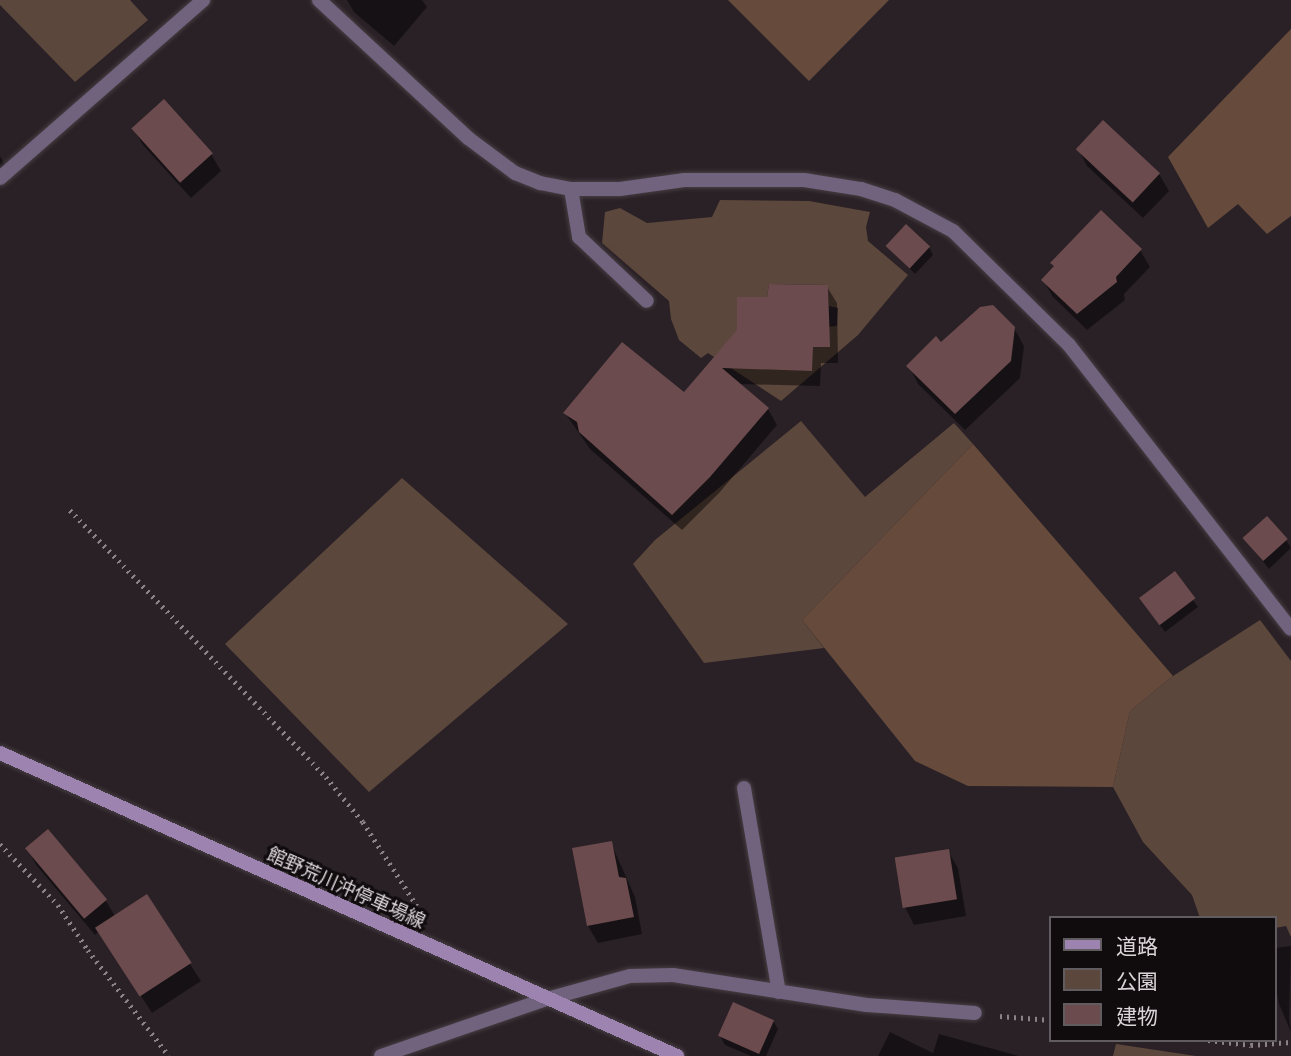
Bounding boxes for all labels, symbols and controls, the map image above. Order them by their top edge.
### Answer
street label: 館野荒川沖停車場線 [263,843,429,933]
legend [1050,916,1277,1042]
text: 道路 [1116,934,1158,959]
text: 公園 [1116,969,1158,994]
text: 建物 [1116,1004,1158,1029]

